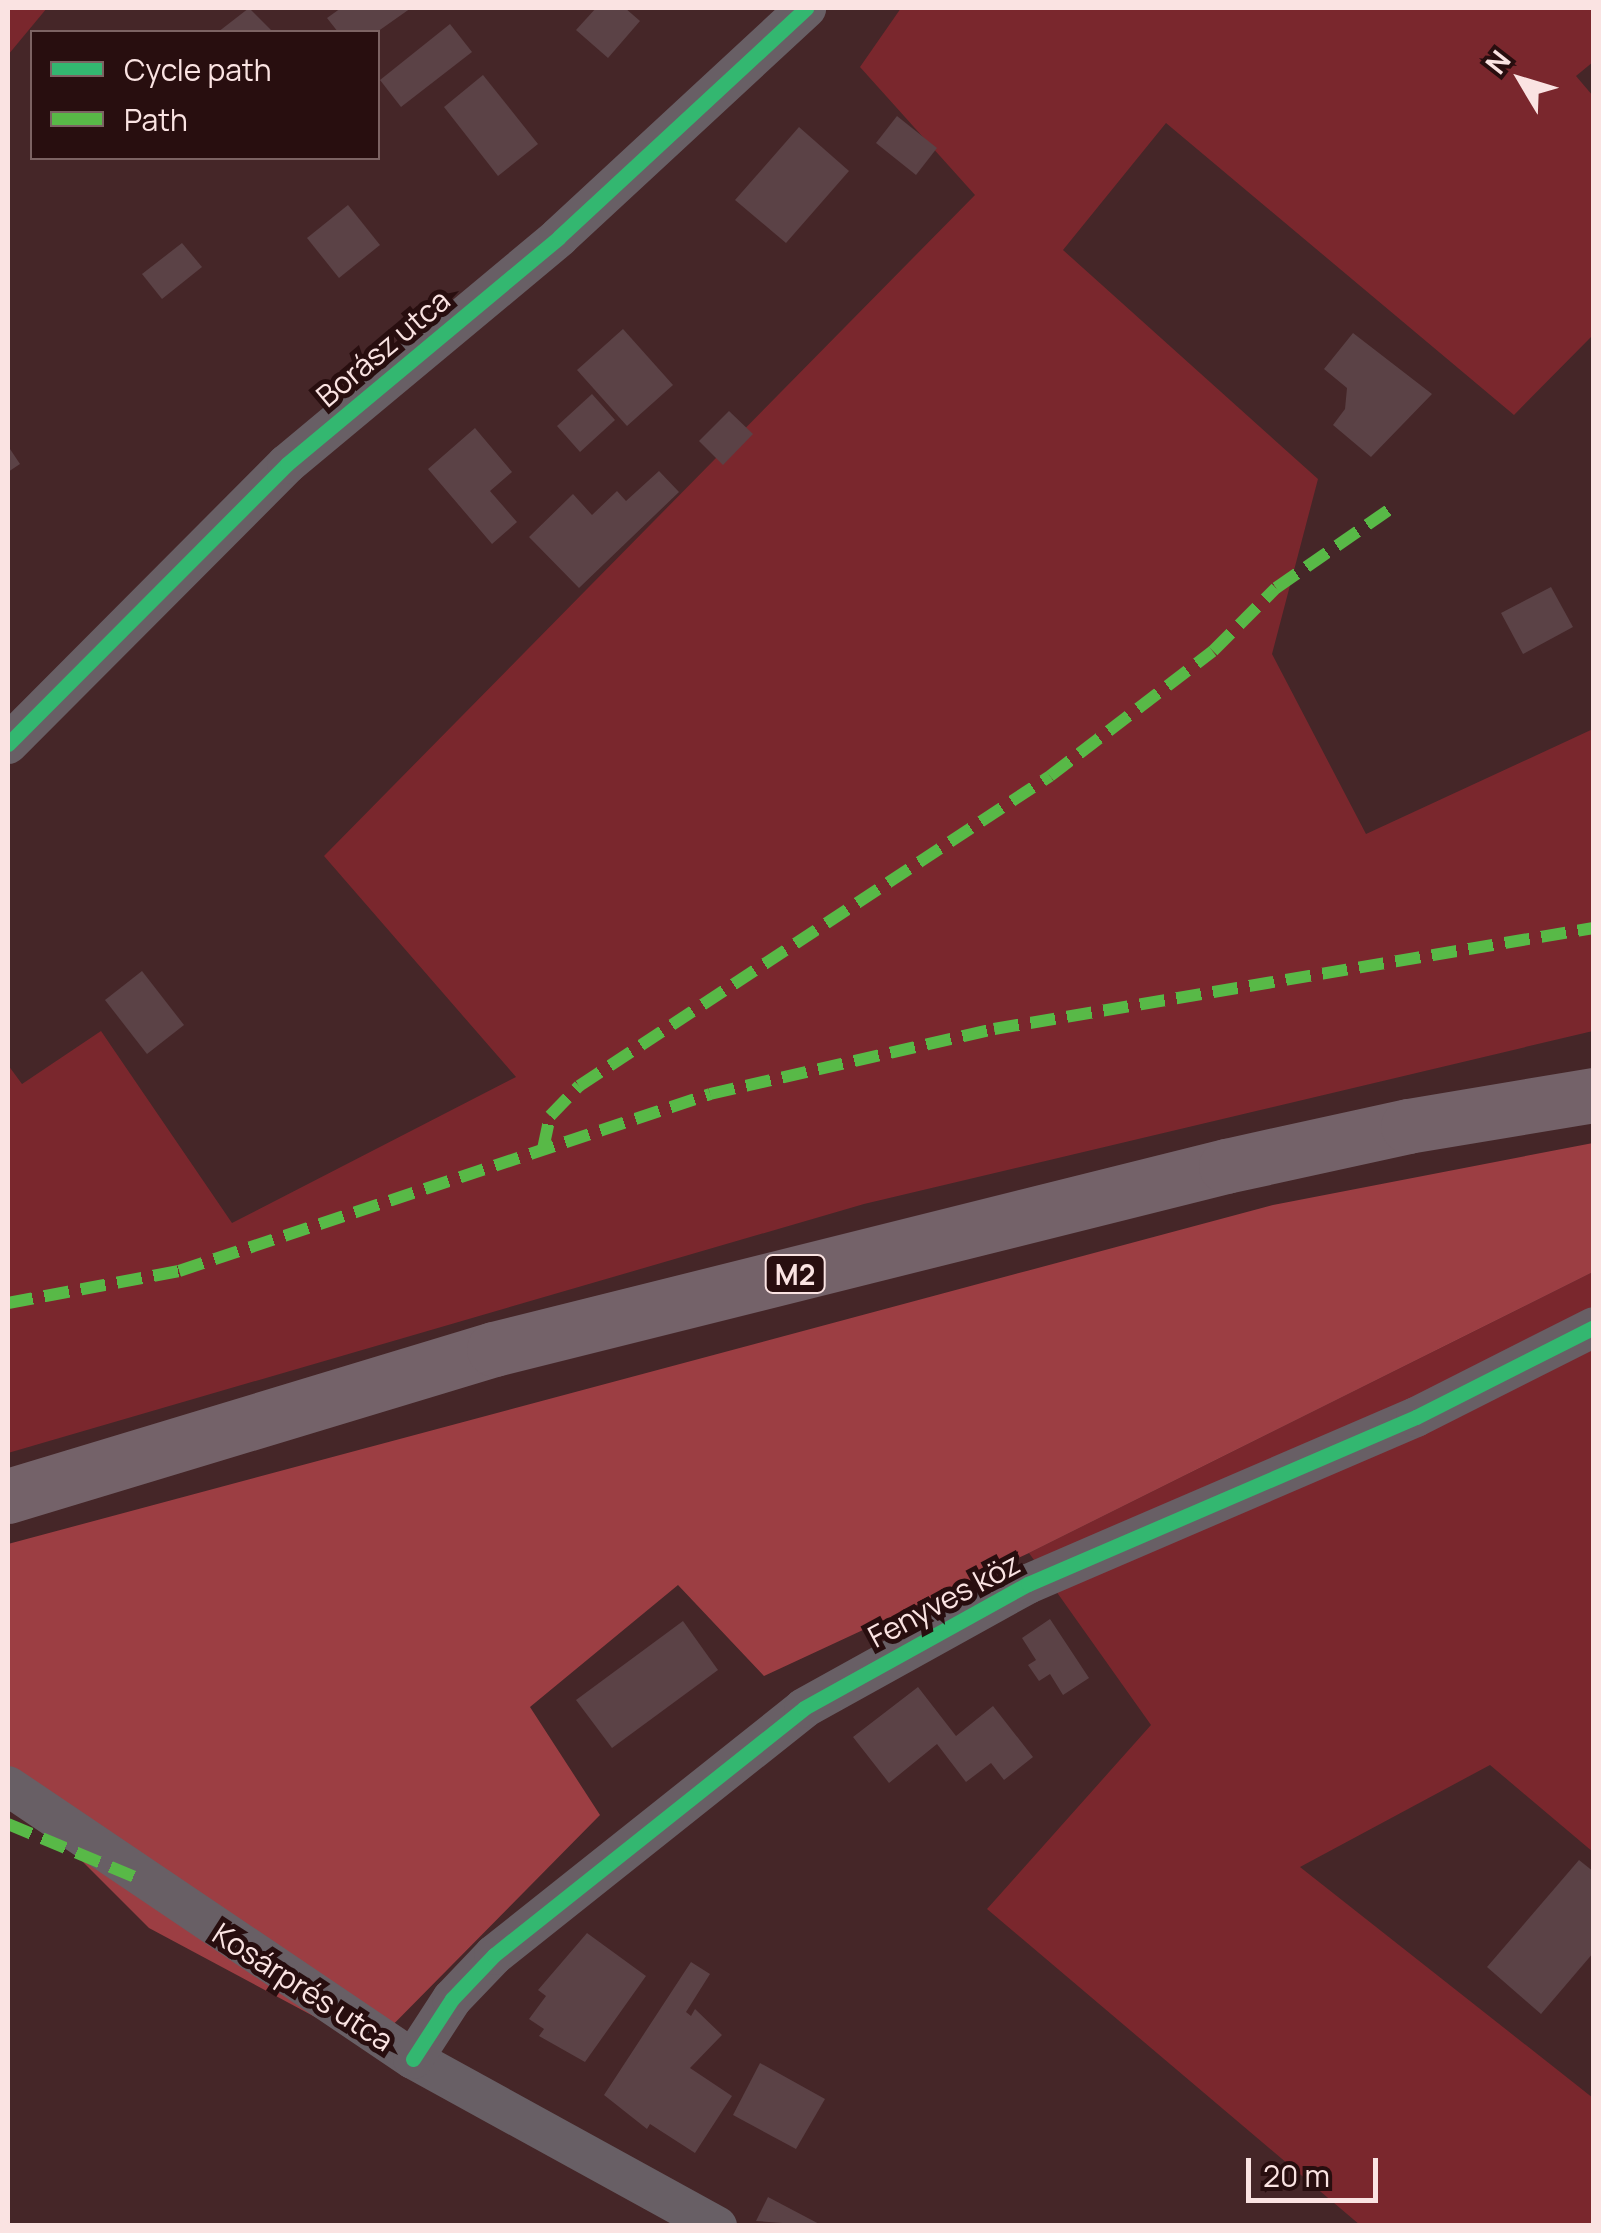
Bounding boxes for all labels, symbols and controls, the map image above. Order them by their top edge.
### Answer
legend [30,30,380,160]
north arrow [1471,30,1571,130]
text: N [1476,42,1519,81]
text: Cycle path [124,49,272,90]
text: Path [124,99,188,140]
street label: Borász utca [309,282,457,414]
road number: M2 [762,1251,828,1297]
street label: Fenyves köz [862,1545,1026,1655]
street label: Kosárprés utca [206,1915,400,2059]
scale bar [1251,2138,1384,2200]
text: 20 m [1263,2155,1330,2196]

